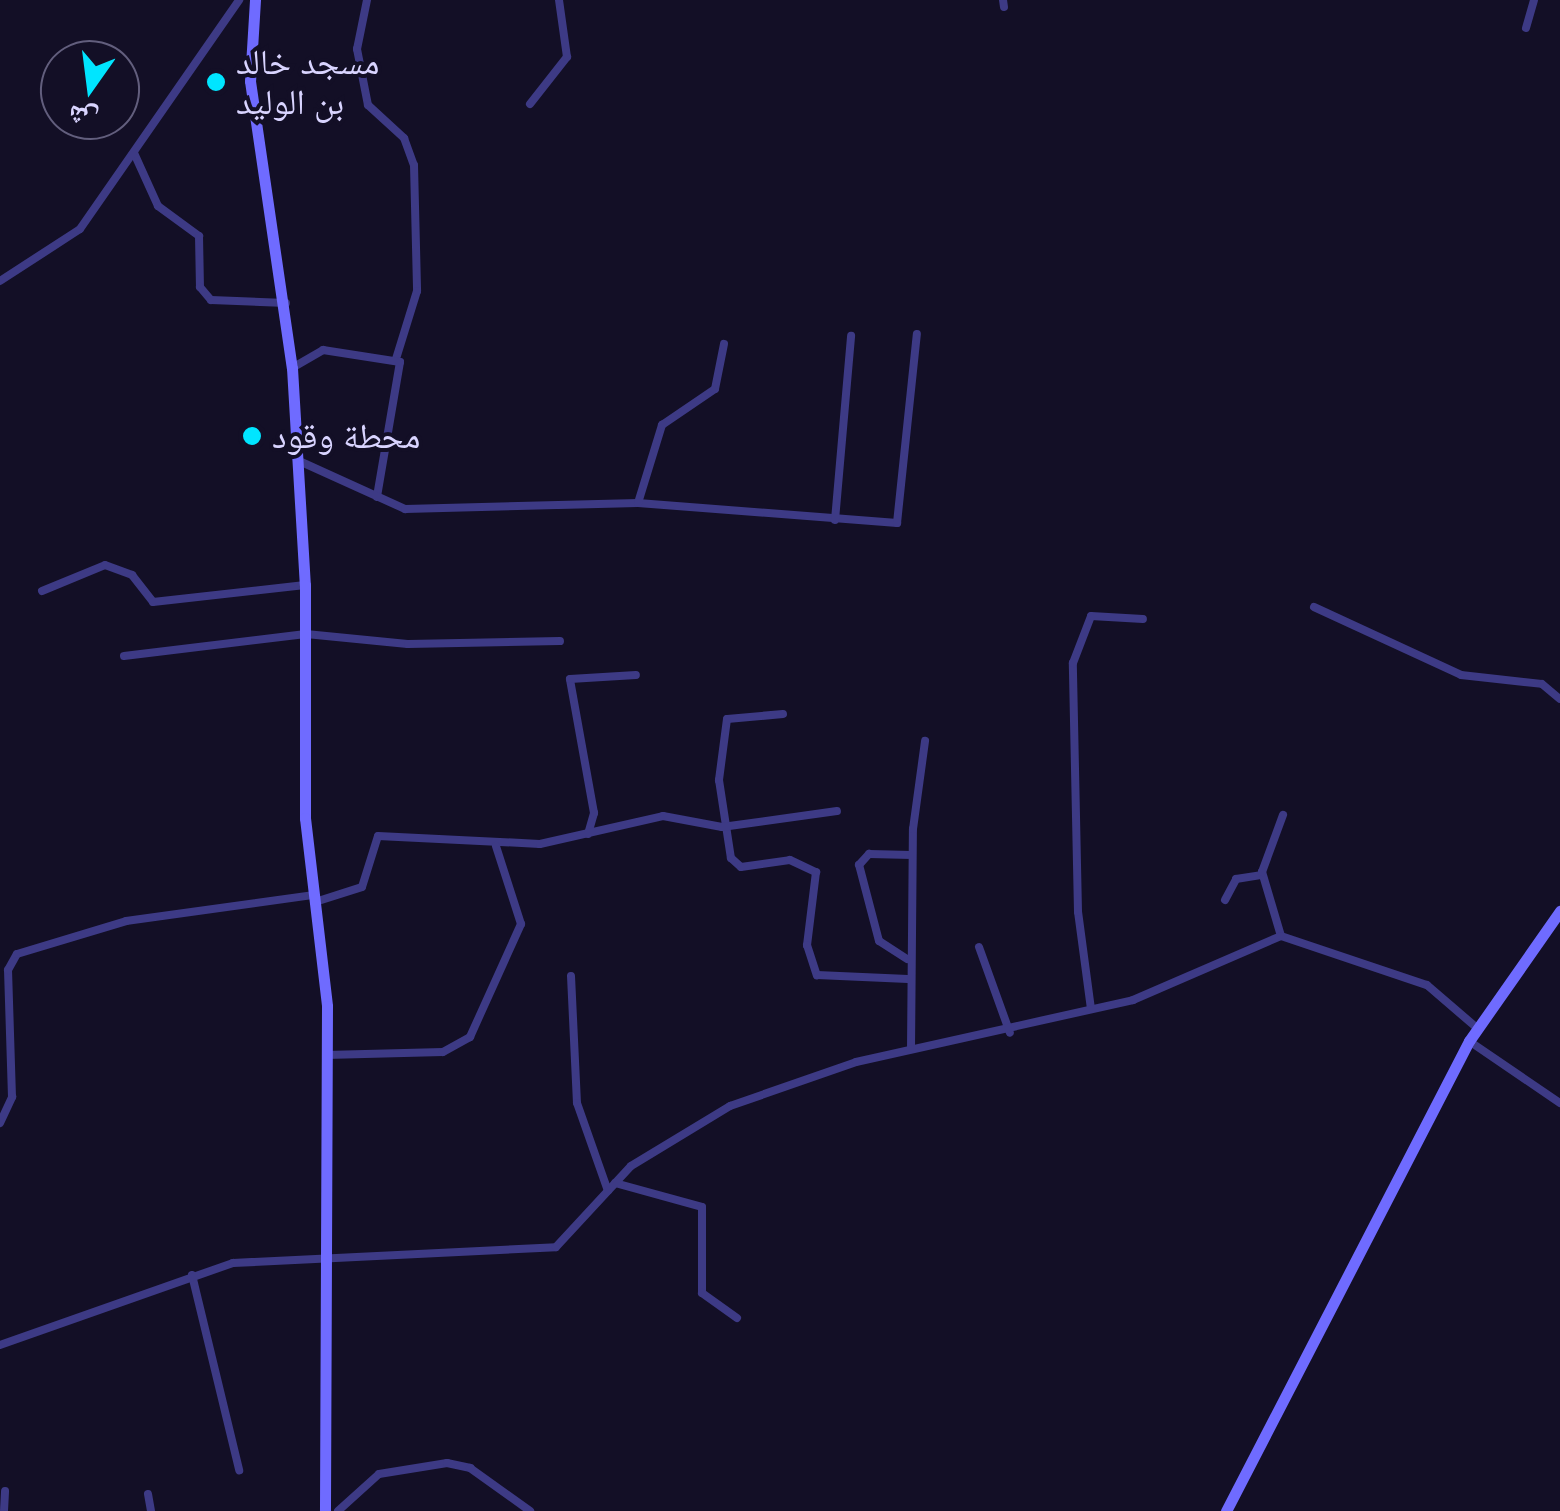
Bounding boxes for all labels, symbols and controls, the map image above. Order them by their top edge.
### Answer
north arrow [40,40,140,140]
place label: مسجد خالد بن الوليد [236,41,380,123]
marker: مسجد خالد بن الوليد [205,71,227,93]
text: ش [64,95,102,140]
place label: محطة وقود [272,415,420,457]
marker: محطة وقود [241,425,263,447]

